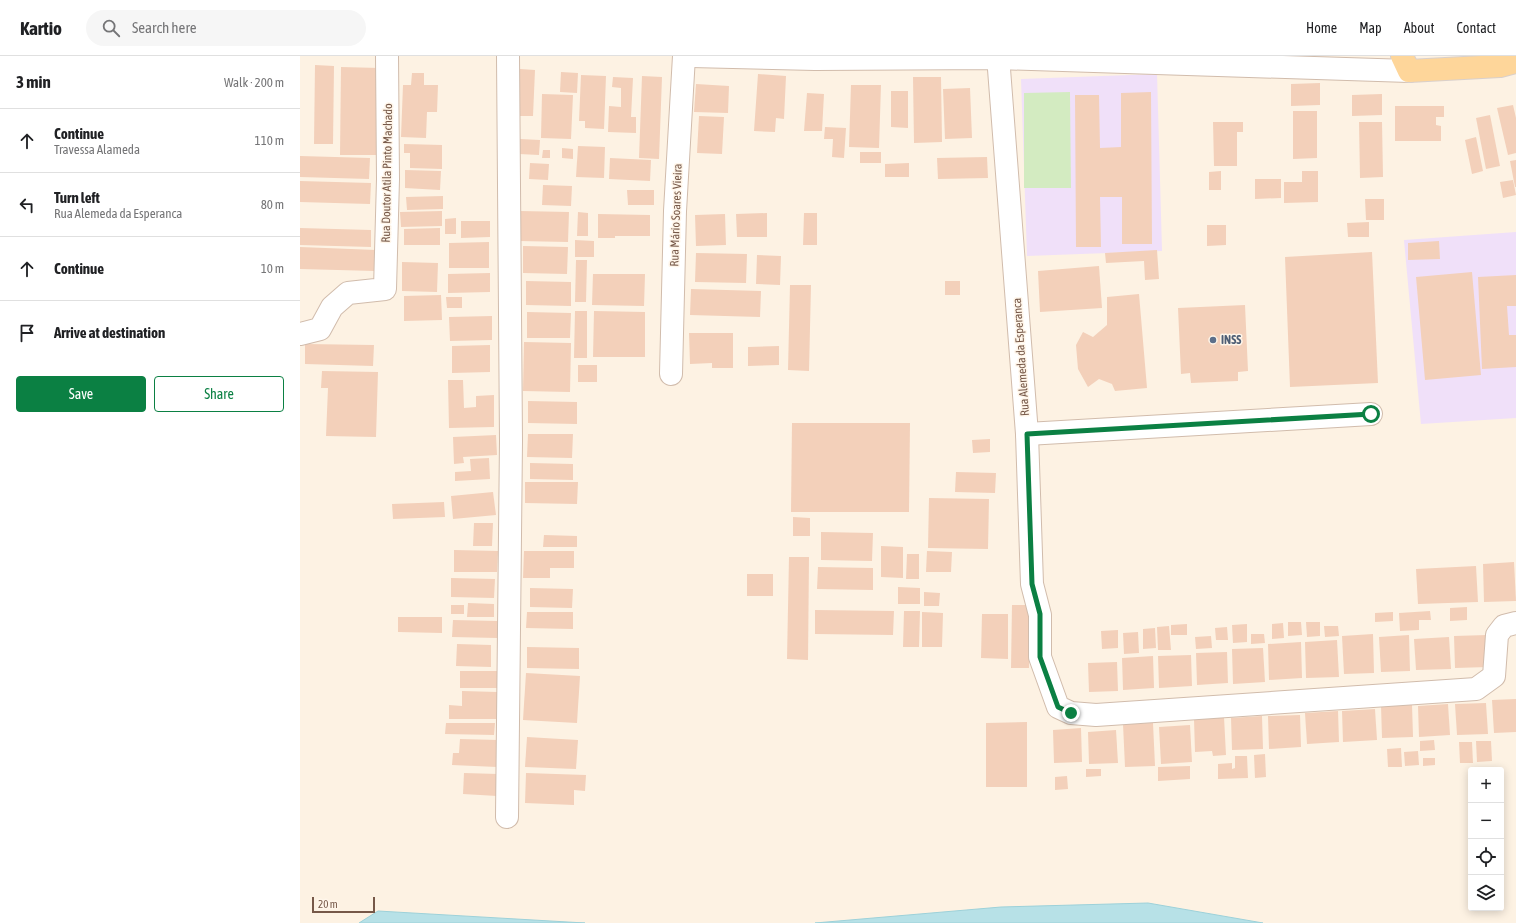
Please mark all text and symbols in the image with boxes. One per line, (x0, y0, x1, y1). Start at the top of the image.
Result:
search box (86, 10, 366, 46)
text: Kartio (20, 17, 62, 39)
icon: search (100, 17, 122, 39)
text: Search here (132, 19, 197, 36)
text: Home (1306, 20, 1337, 36)
text: Map (1359, 20, 1382, 36)
text: About (1404, 20, 1435, 36)
text: Contact (1457, 20, 1496, 36)
text: 3 min (16, 72, 51, 92)
text: Walk · 200 m (224, 75, 284, 90)
street label: Rua Doutor Atila Pinto Machado (379, 103, 395, 243)
text: Continue (54, 125, 104, 142)
icon: ahead (16, 130, 38, 152)
text: 110 m (255, 133, 284, 148)
text: Travessa Alameda (54, 142, 140, 157)
street label: Rua Mário Soares Vieira (667, 163, 685, 267)
text: Turn left (54, 189, 100, 206)
icon: left (16, 194, 38, 216)
text: 80 m (261, 197, 284, 212)
text: Rua Alemeda da Esperanca (54, 206, 182, 221)
icon: ahead (16, 258, 38, 280)
text: Continue (54, 260, 104, 277)
text: 10 m (261, 261, 284, 276)
street label: Rua Alemeda da Esperanca (1010, 297, 1032, 417)
icon: arrive (16, 322, 38, 344)
text: Arrive at destination (54, 324, 165, 341)
place label: INSS (1221, 333, 1241, 347)
marker: INSS (1208, 335, 1218, 345)
button: Save (16, 376, 146, 412)
button: Share (154, 376, 284, 412)
route start (1362, 405, 1380, 423)
route end (1062, 704, 1080, 722)
map controls (1468, 767, 1504, 911)
button: + (1468, 767, 1504, 803)
button: − (1468, 803, 1504, 839)
button: locate (1468, 839, 1504, 875)
button: layers (1468, 875, 1504, 911)
scale bar (312, 895, 375, 914)
text: 20 m (318, 898, 338, 910)

